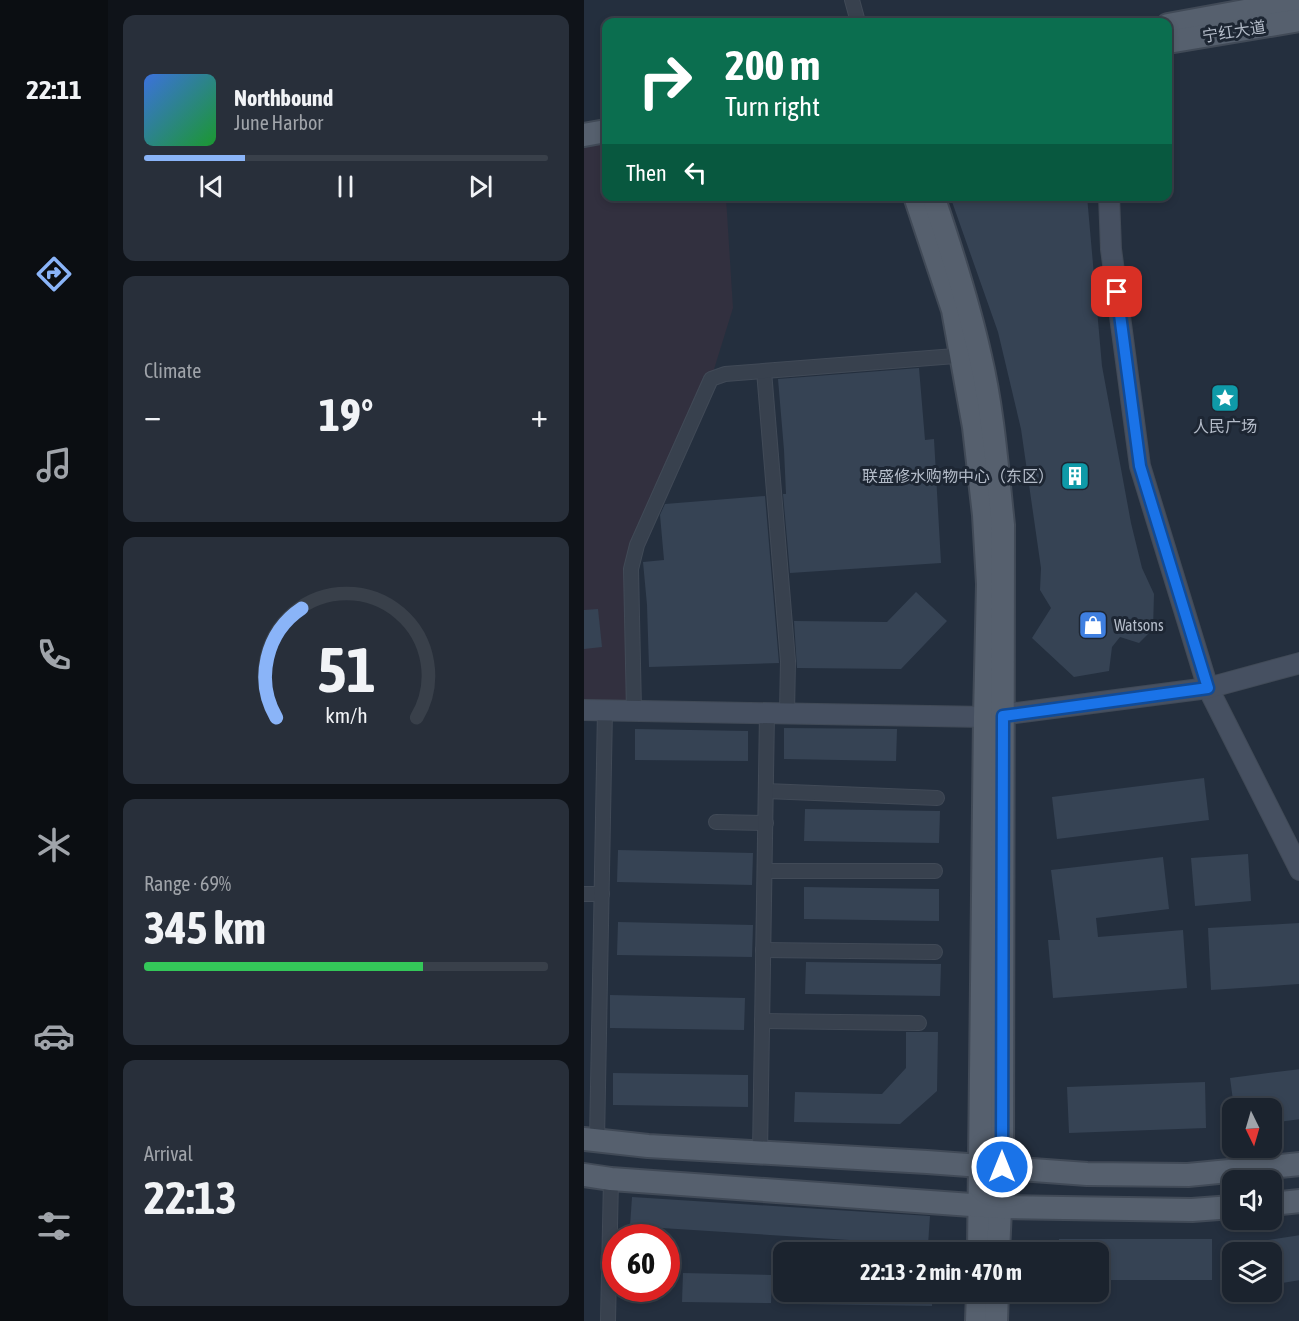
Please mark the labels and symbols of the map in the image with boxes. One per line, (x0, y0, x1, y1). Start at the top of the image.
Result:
street label: 宁红大道 (1201, 17, 1267, 45)
pin (1091, 266, 1142, 317)
place icon: 人民广场 (1209, 382, 1241, 414)
place label: 人民广场 (1193, 417, 1257, 435)
building icon: 联盛修水购物中心（东区） (1059, 460, 1091, 492)
place label: 联盛修水购物中心（东区） (862, 467, 1054, 485)
shop icon: Watsons (1077, 609, 1109, 641)
place label: Watsons (1114, 616, 1164, 634)
north arrow (1222, 1098, 1282, 1158)
position arrow (970, 1135, 1034, 1199)
speed limit sign: 60 (602, 1224, 680, 1302)

